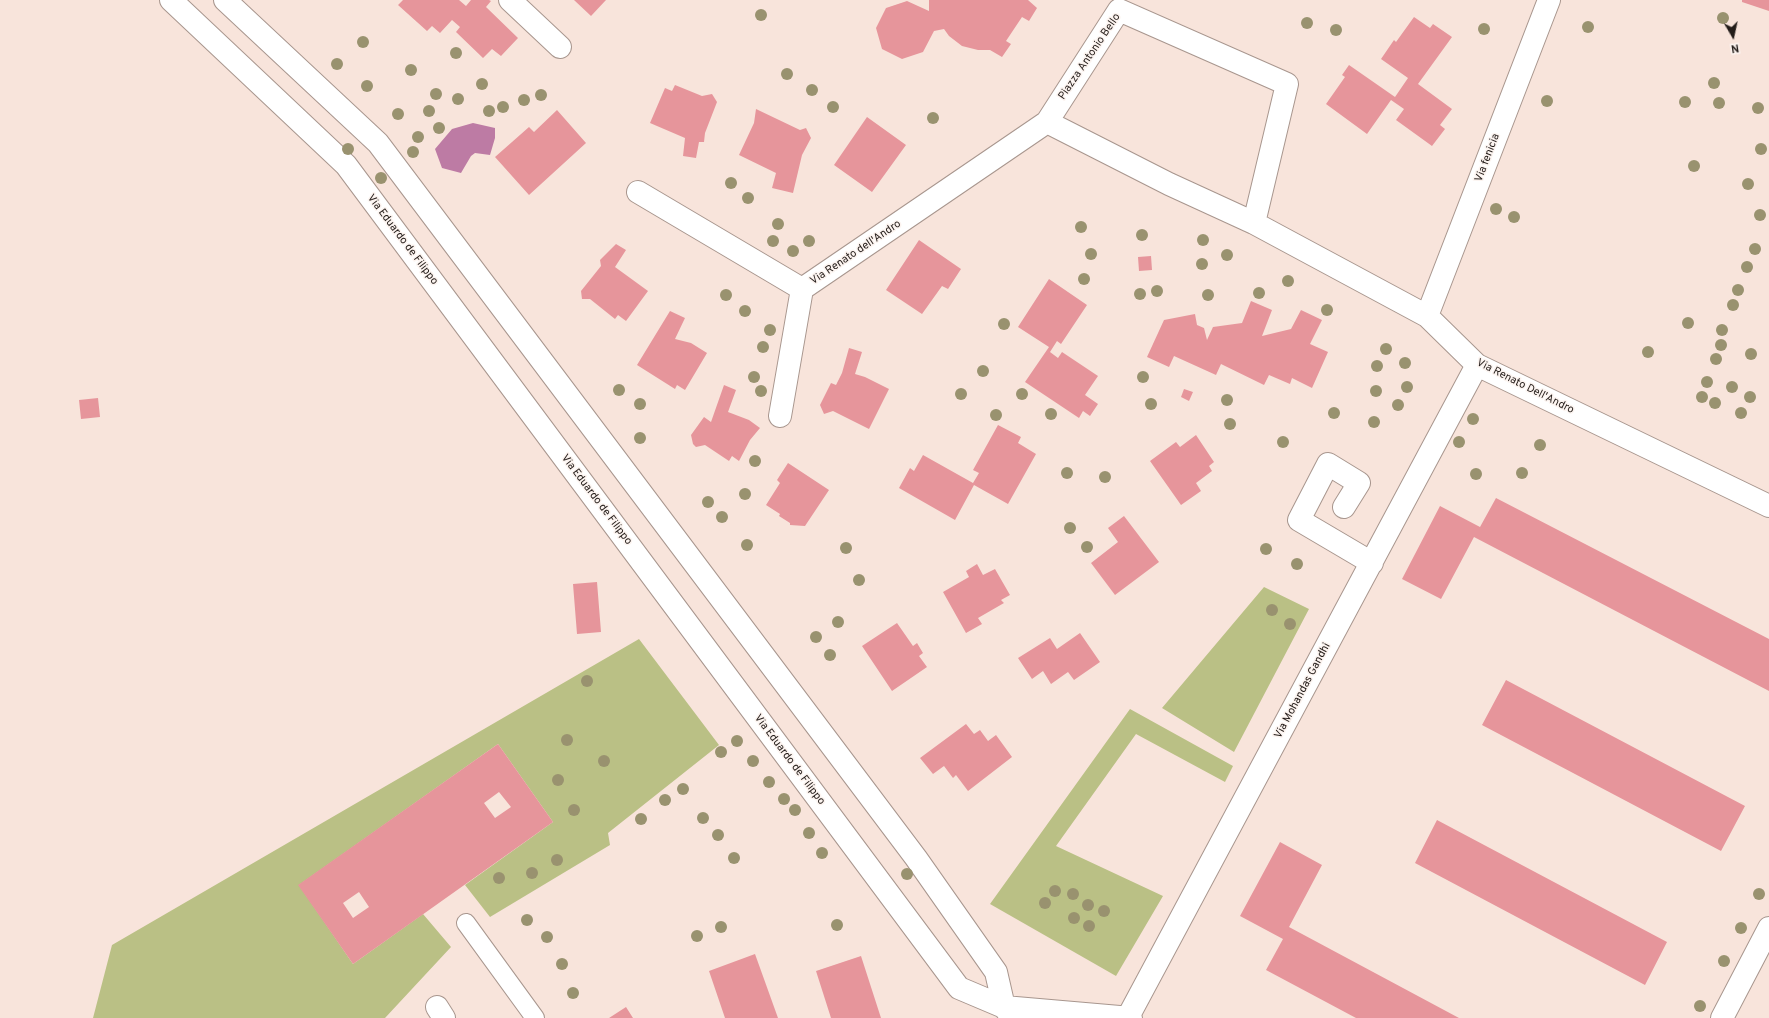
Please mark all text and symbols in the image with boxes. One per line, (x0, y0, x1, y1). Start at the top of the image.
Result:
street label: Piazza Antonio Bello (1056, 11, 1124, 103)
north arrow (1713, 16, 1753, 56)
text: N (1730, 40, 1740, 55)
street label: Via fenicia (1473, 132, 1503, 184)
street label: Via Eduardo de Filippo (364, 192, 440, 288)
street label: Via Renato dell'Andro (808, 218, 904, 288)
street label: Via Renato Dell'Andro (1474, 357, 1576, 417)
street label: Via Eduardo de Filippo (558, 452, 634, 548)
street label: Via Mohandas Gandhi (1272, 641, 1334, 741)
street label: Via Eduardo de Filippo (751, 712, 827, 808)

